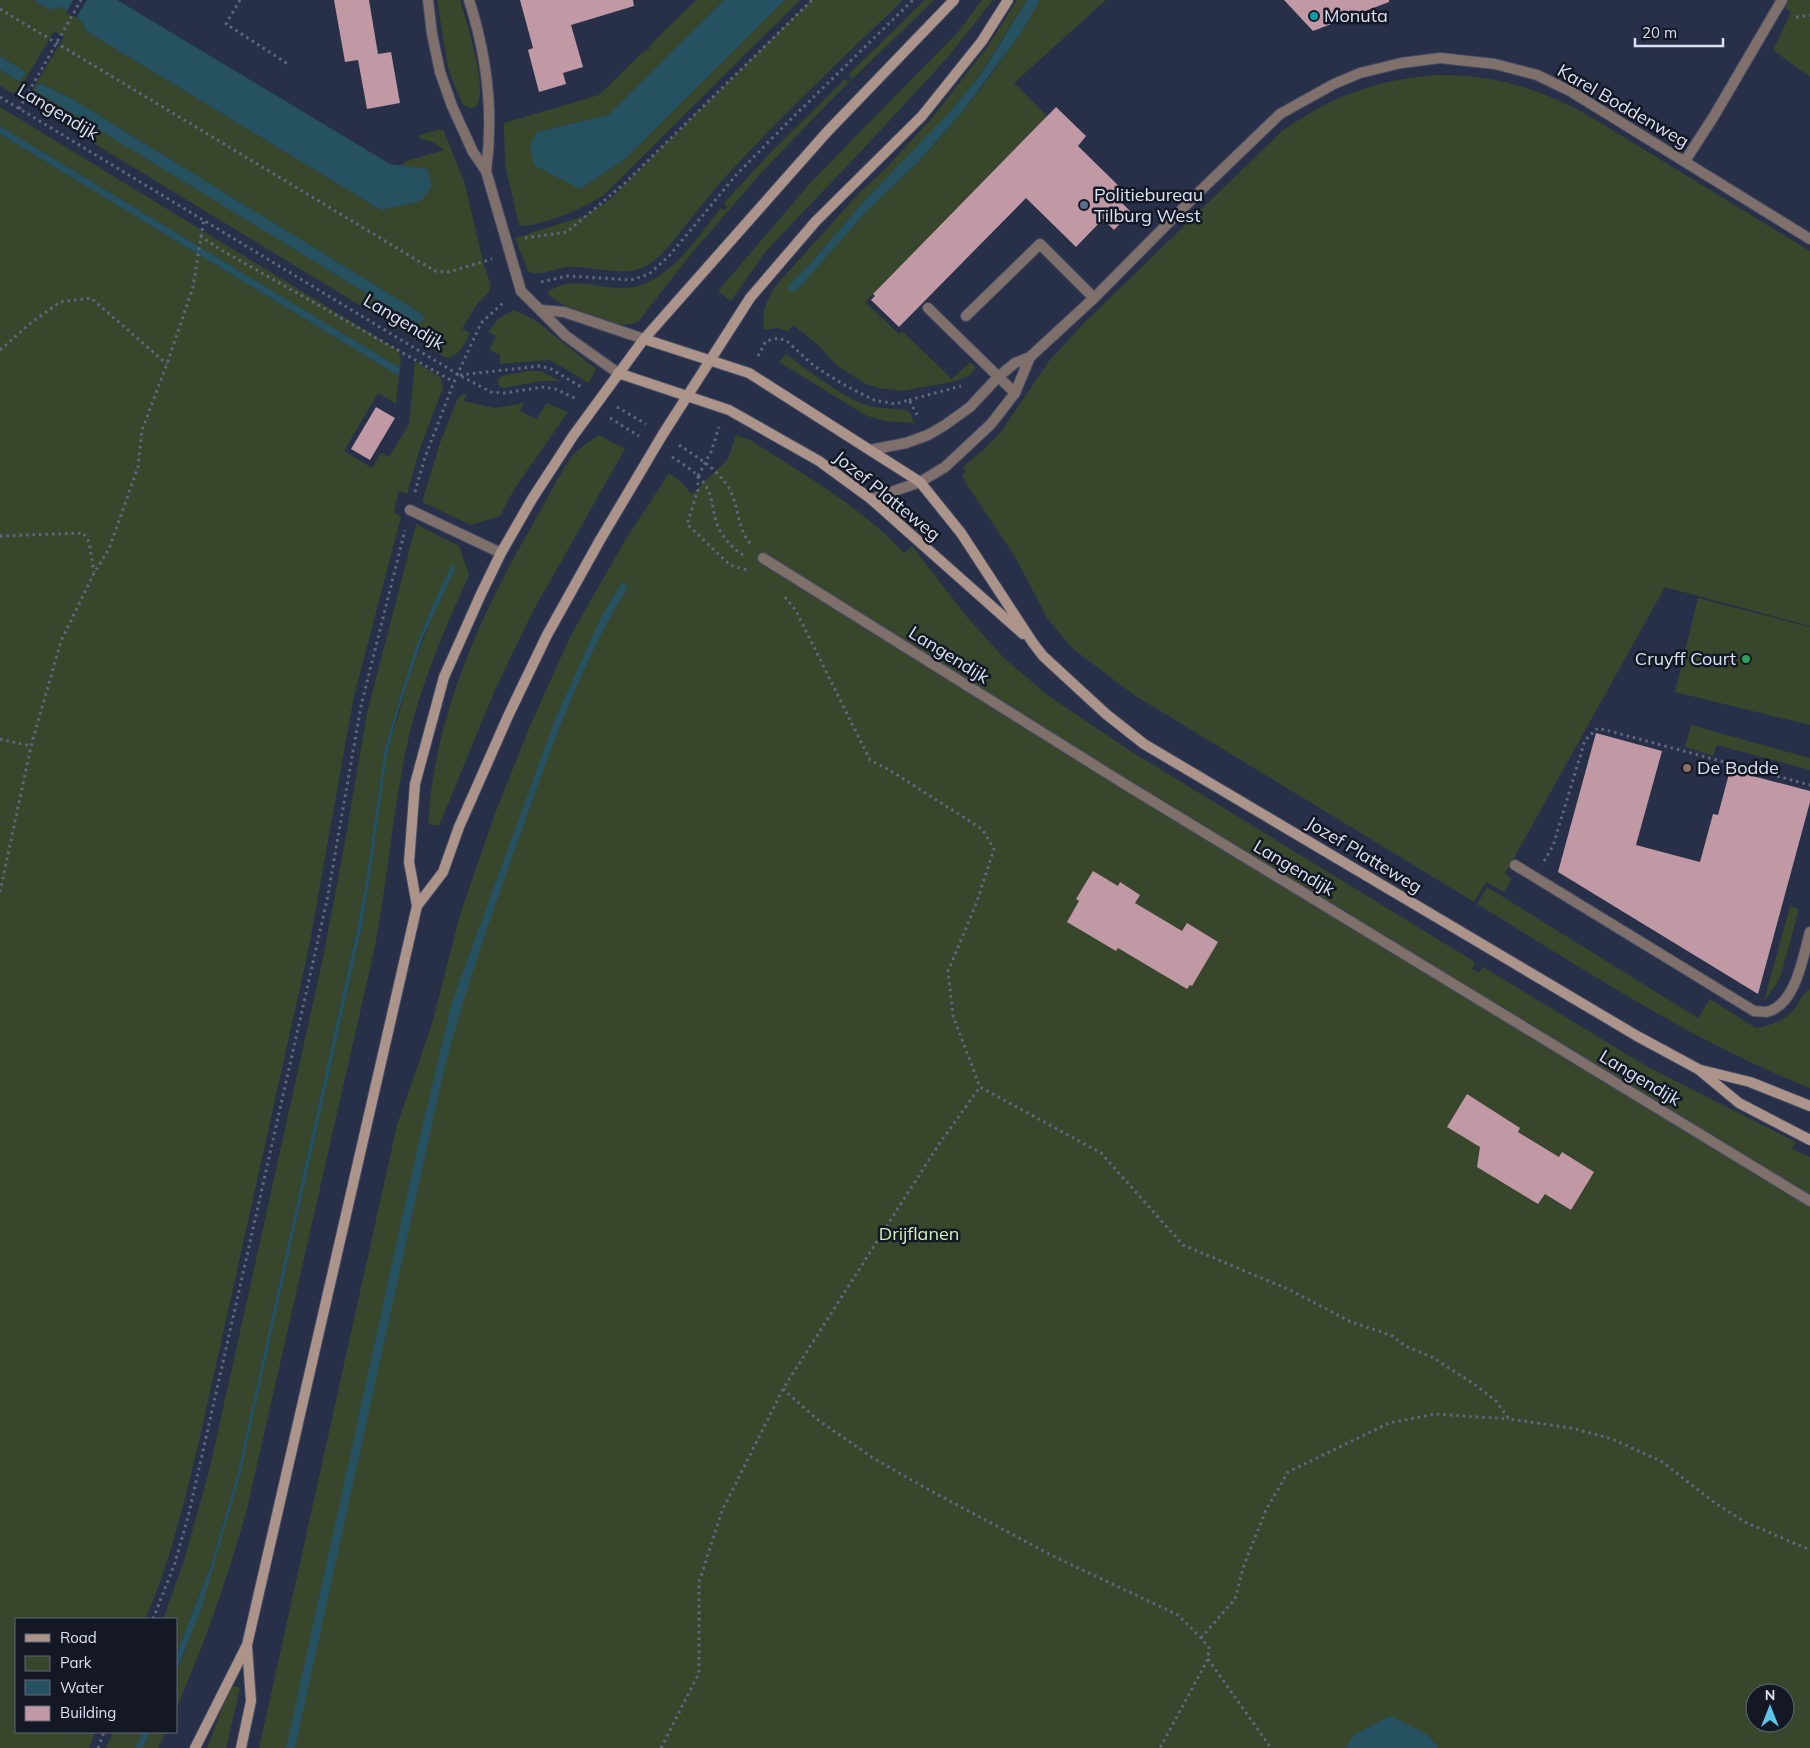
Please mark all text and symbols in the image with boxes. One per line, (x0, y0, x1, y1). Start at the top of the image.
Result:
place label: Monuta (1324, 4, 1388, 27)
marker: Monuta (1308, 10, 1320, 22)
scale bar (1635, 15, 1722, 47)
text: 20 m (1642, 23, 1677, 42)
street label: Karel Boddenweg (1553, 59, 1693, 153)
street label: Langendijk (13, 78, 104, 145)
place label: Politiebureau Tilburg West (1094, 183, 1203, 227)
marker: Politiebureau Tilburg West (1078, 199, 1090, 211)
street label: Langendijk (359, 288, 450, 355)
street label: Jozef Platteweg (829, 446, 945, 546)
street label: Langendijk (905, 621, 995, 689)
place label: Cruyff Court (1635, 647, 1736, 670)
marker: Cruyff Court (1740, 653, 1752, 665)
place label: De Bodde (1697, 756, 1779, 779)
marker: De Bodde (1681, 762, 1693, 774)
street label: Jozef Platteweg (1302, 811, 1426, 898)
street label: Langendijk (1249, 834, 1340, 901)
street label: Langendijk (1595, 1044, 1686, 1111)
park label: Drijflanen (879, 1222, 959, 1245)
legend (15, 1618, 178, 1733)
text: Road (60, 1628, 97, 1647)
text: Park (60, 1653, 92, 1672)
text: Water (60, 1678, 104, 1697)
north arrow (1745, 1683, 1795, 1733)
text: N (1765, 1686, 1775, 1704)
text: Building (60, 1703, 116, 1722)

